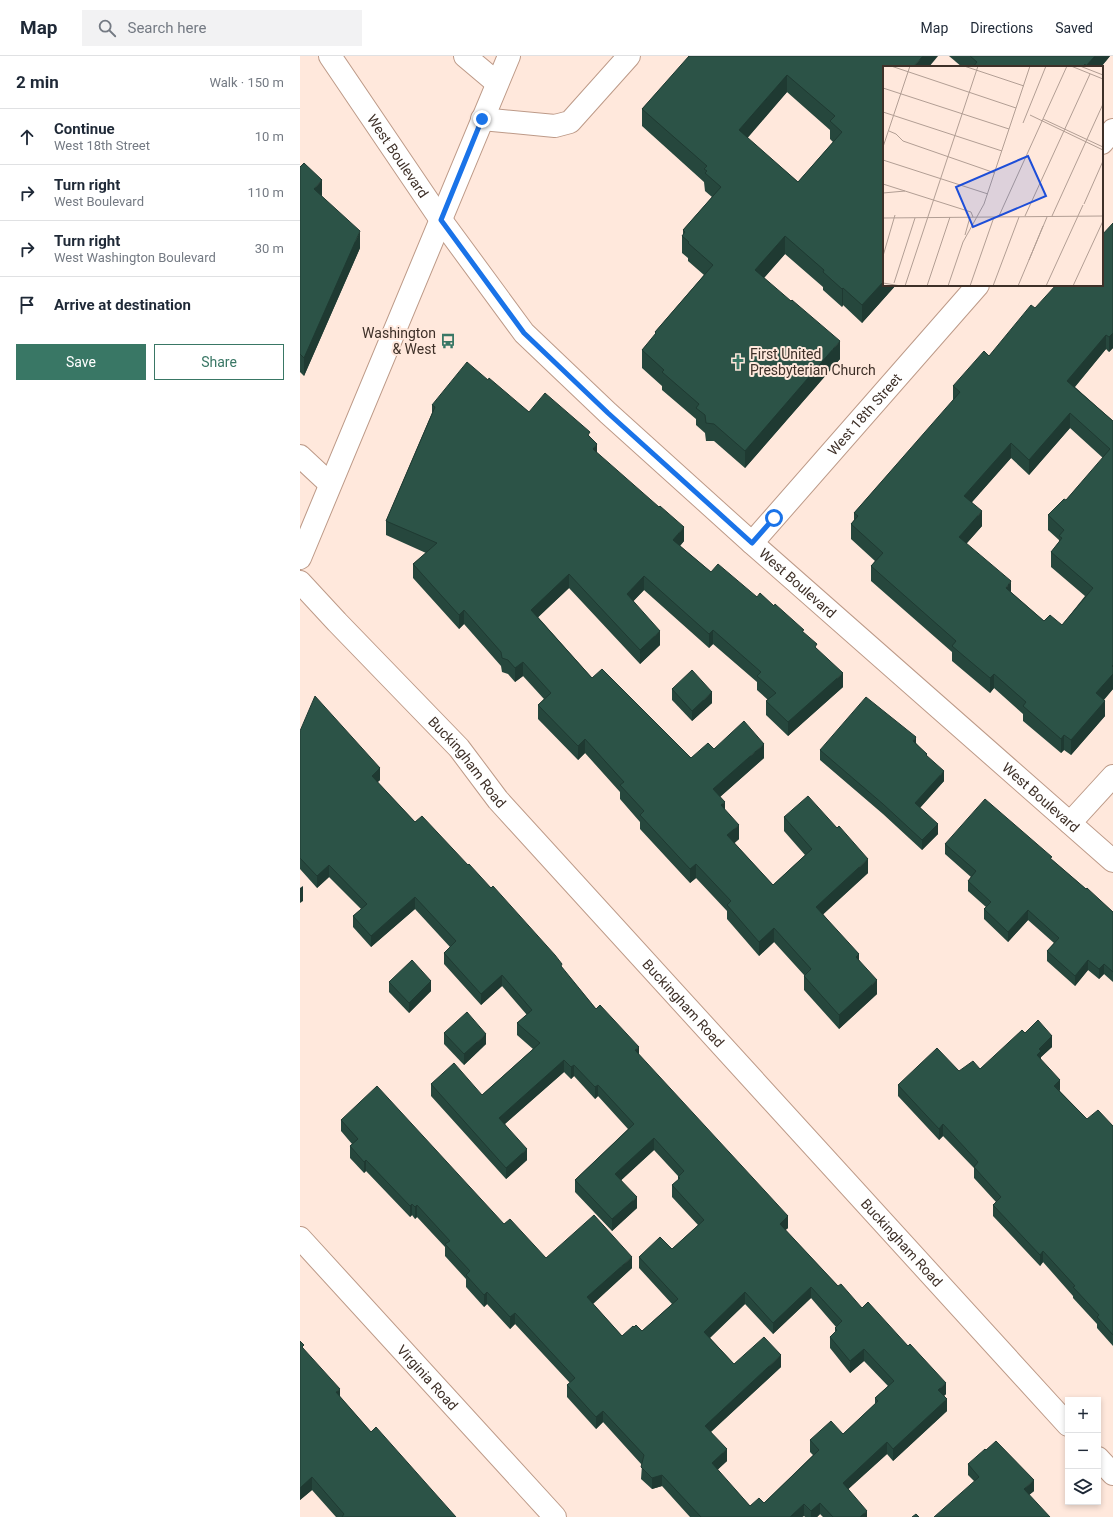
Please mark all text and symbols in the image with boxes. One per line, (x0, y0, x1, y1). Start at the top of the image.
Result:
search box (82, 10, 362, 46)
text: Map (20, 16, 58, 39)
icon: search (96, 17, 118, 39)
text: Search here (128, 19, 206, 37)
text: Map (921, 20, 948, 36)
text: Directions (970, 20, 1033, 36)
text: Saved (1055, 20, 1093, 36)
inset map (883, 66, 1103, 286)
text: 2 min (16, 72, 59, 92)
text: Walk · 150 m (209, 75, 284, 90)
route end (473, 110, 491, 128)
street label: West Boulevard (364, 112, 432, 201)
text: Continue (54, 120, 115, 138)
icon: ahead (16, 126, 38, 148)
text: 10 m (255, 129, 284, 144)
text: West 18th Street (54, 138, 150, 153)
text: Turn right (54, 176, 120, 194)
icon: right (16, 182, 38, 204)
text: 110 m (247, 185, 284, 200)
text: West Boulevard (54, 194, 144, 209)
text: Turn right (54, 232, 120, 250)
icon: right (16, 238, 38, 260)
text: 30 m (255, 241, 284, 256)
text: West Washington Boulevard (54, 250, 216, 265)
icon: arrive (16, 294, 38, 316)
text: Arrive at destination (54, 296, 191, 314)
place label: Washington & West (362, 325, 436, 357)
bus stop icon: Washington & West (439, 332, 457, 350)
button: Save (16, 344, 146, 380)
button: Share (154, 344, 284, 380)
place label: First United Presbyterian Church (750, 346, 876, 378)
church icon: First United Presbyterian Church (729, 353, 747, 371)
street label: West 18th Street (825, 370, 905, 459)
route start (765, 509, 783, 527)
street label: West Boulevard (756, 545, 839, 621)
street label: Buckingham Road (425, 713, 509, 811)
street label: West Boulevard (999, 759, 1082, 835)
street label: Buckingham Road (639, 956, 727, 1050)
street label: Buckingham Road (858, 1195, 946, 1290)
street label: Virginia Road (394, 1342, 461, 1413)
map controls (1065, 1397, 1101, 1505)
button: + (1065, 1397, 1101, 1433)
button: − (1065, 1433, 1101, 1469)
button: layers (1065, 1469, 1101, 1505)

